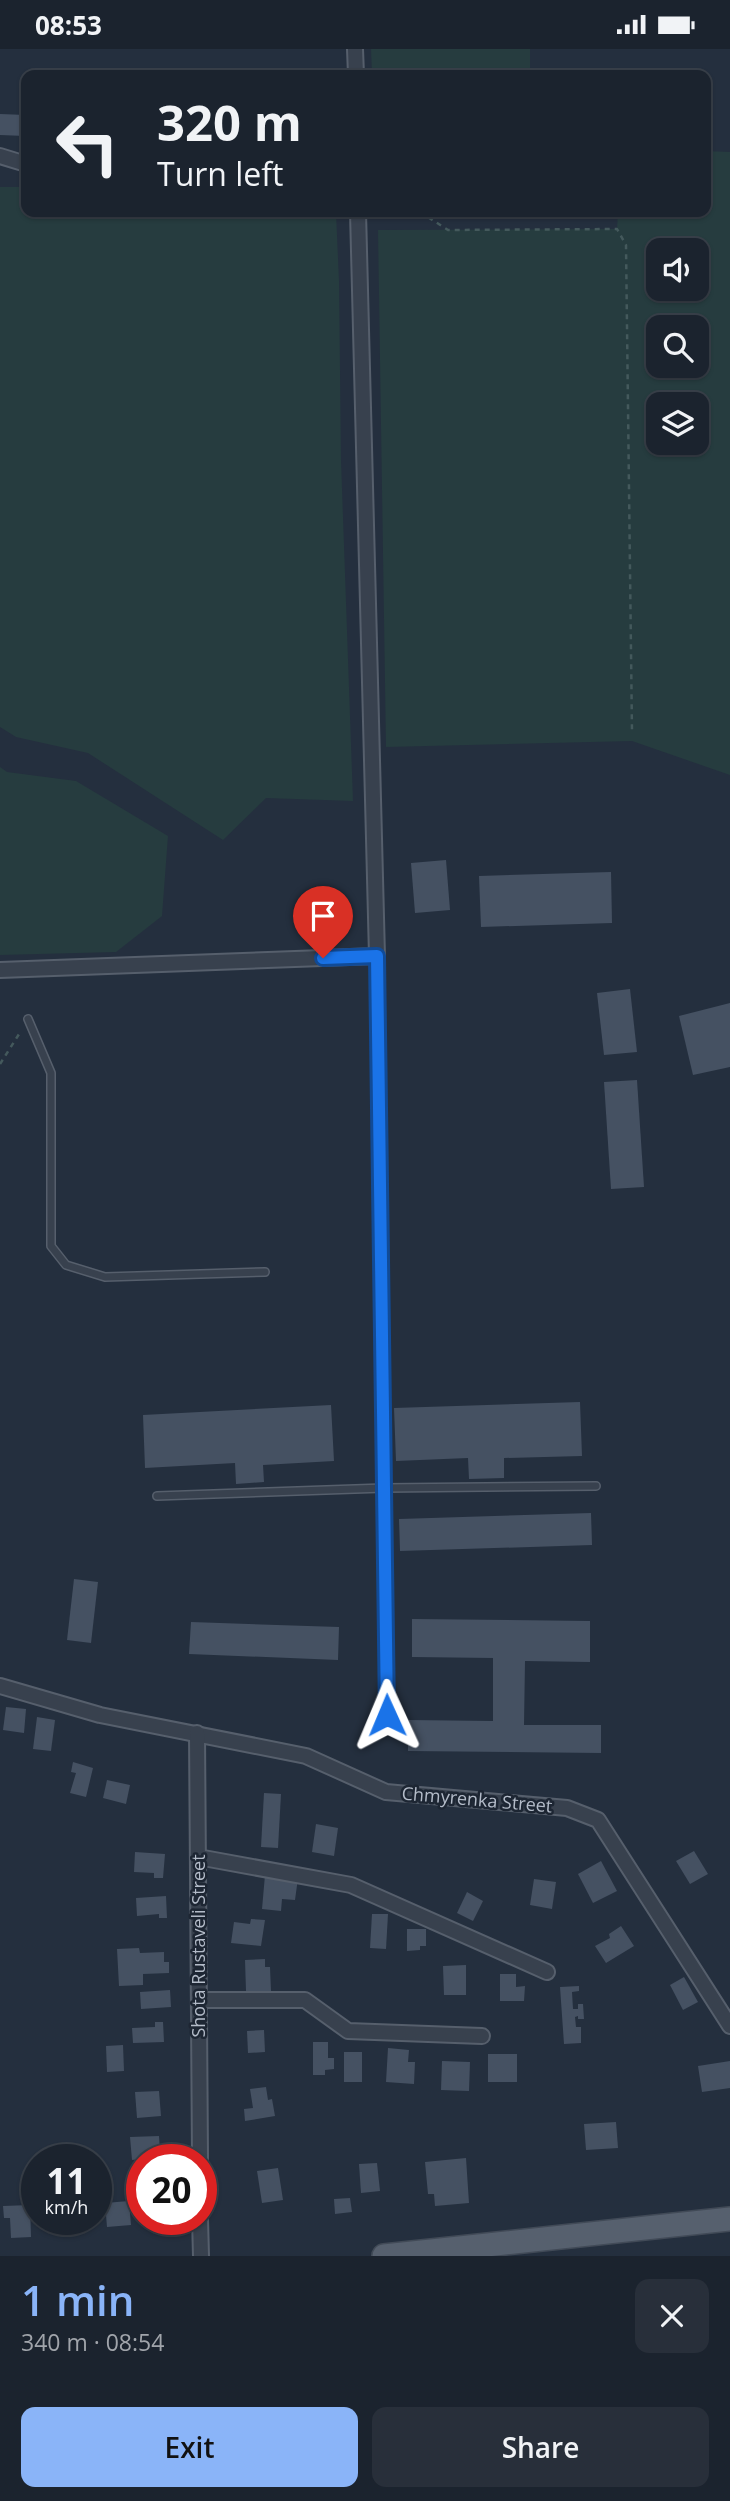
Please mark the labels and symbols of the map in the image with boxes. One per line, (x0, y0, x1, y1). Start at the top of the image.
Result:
pin (293, 886, 353, 958)
position arrow (350, 1678, 424, 1752)
street label: Chmyrenka Street (401, 1780, 553, 1818)
street label: Shota Rustaveli Street (186, 1854, 210, 2038)
speed limit sign: 20 (126, 2144, 217, 2235)

